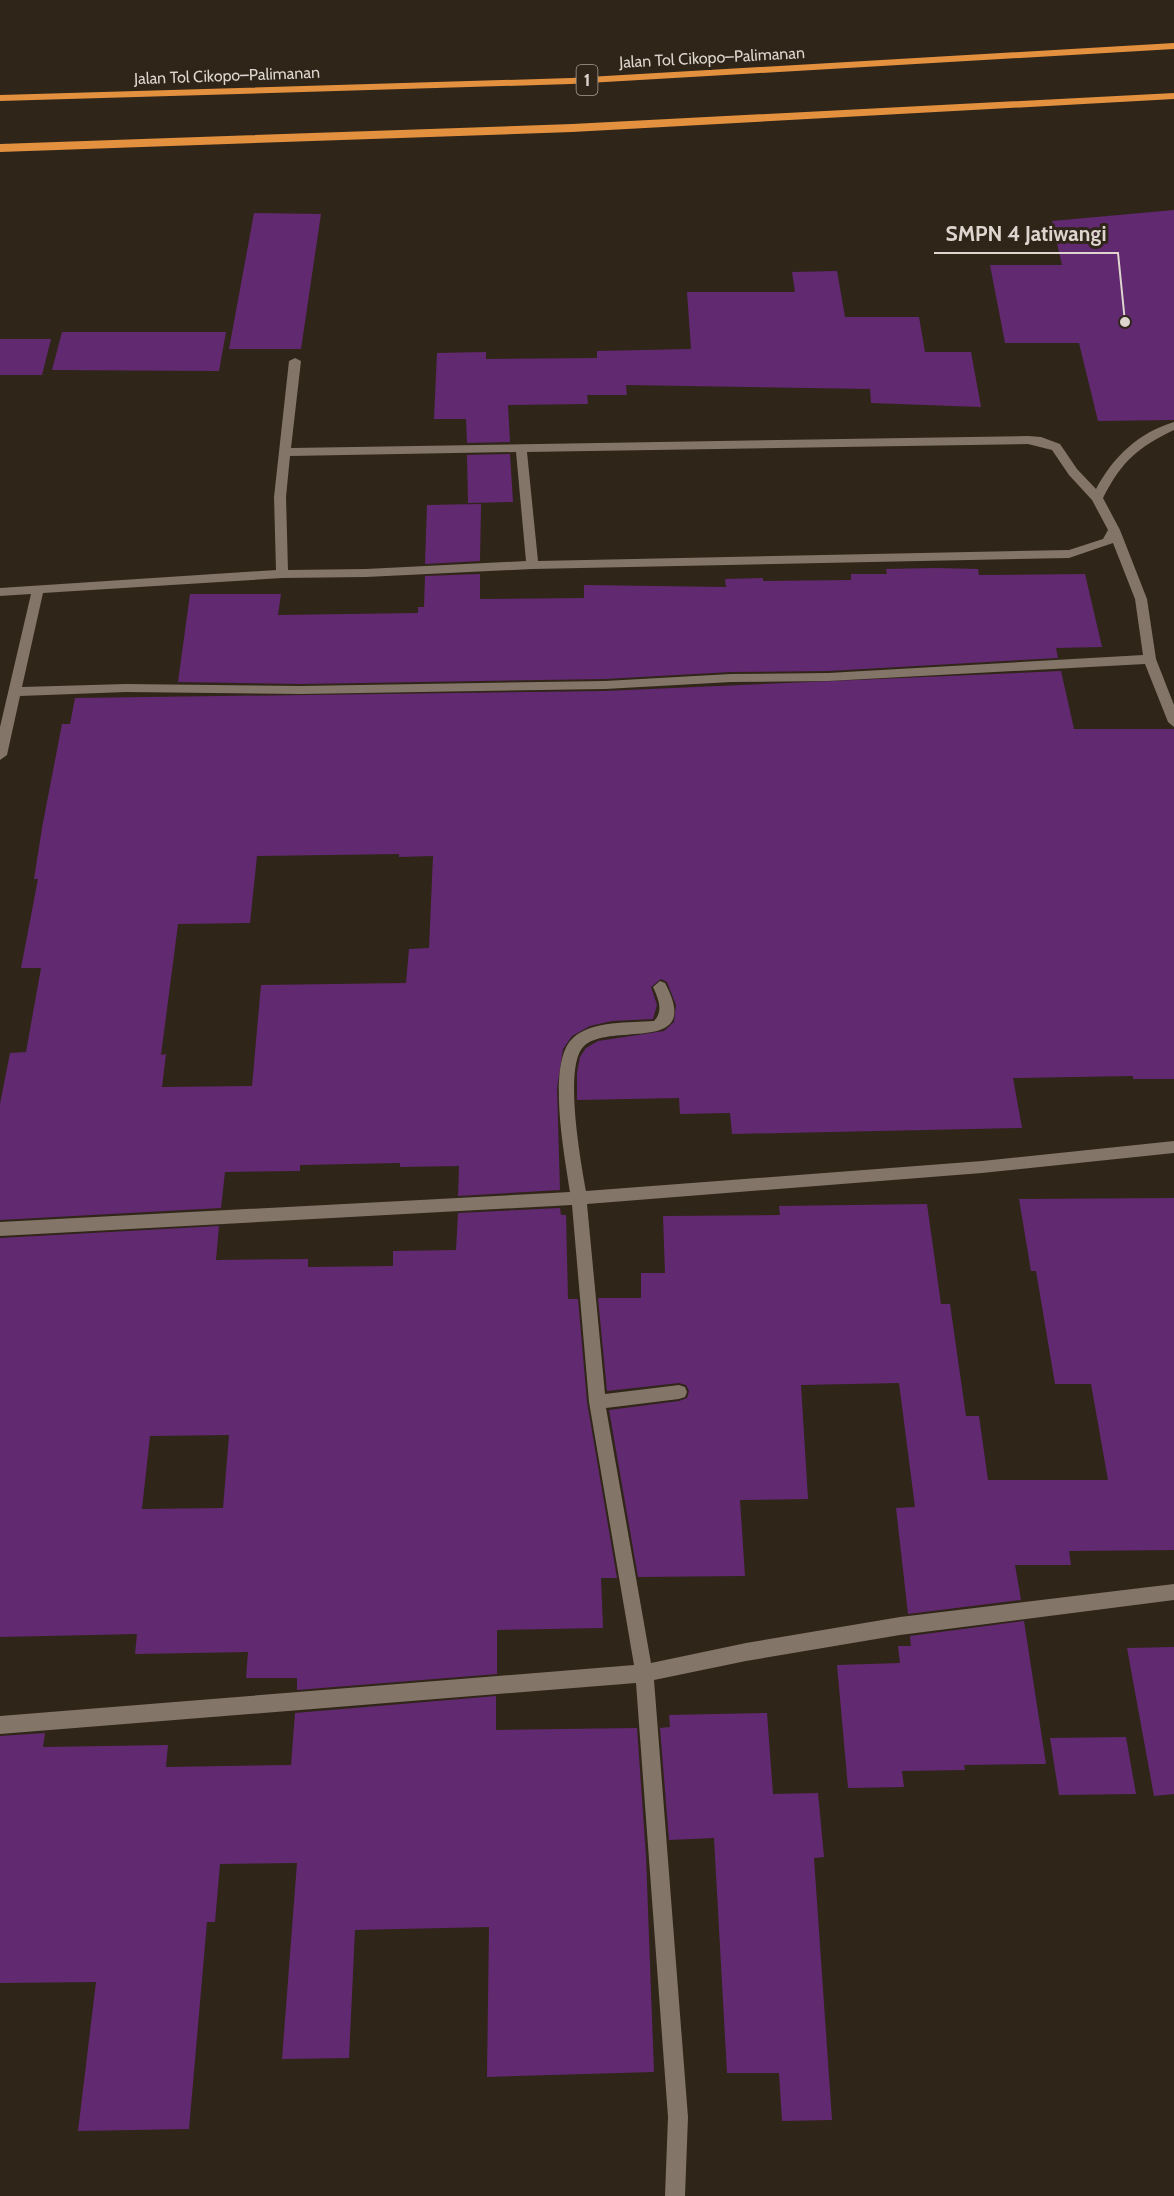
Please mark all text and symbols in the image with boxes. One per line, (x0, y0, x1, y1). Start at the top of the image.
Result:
street label: Jalan Tol Cikopo–Palimanan (618, 43, 805, 72)
street label: Jalan Tol Cikopo–Palimanan (133, 63, 320, 88)
road number: 1 (576, 65, 598, 95)
callout: SMPN 4 Jatiwangi (934, 214, 1118, 253)
text: SMPN 4 Jatiwangi (946, 221, 1106, 246)

